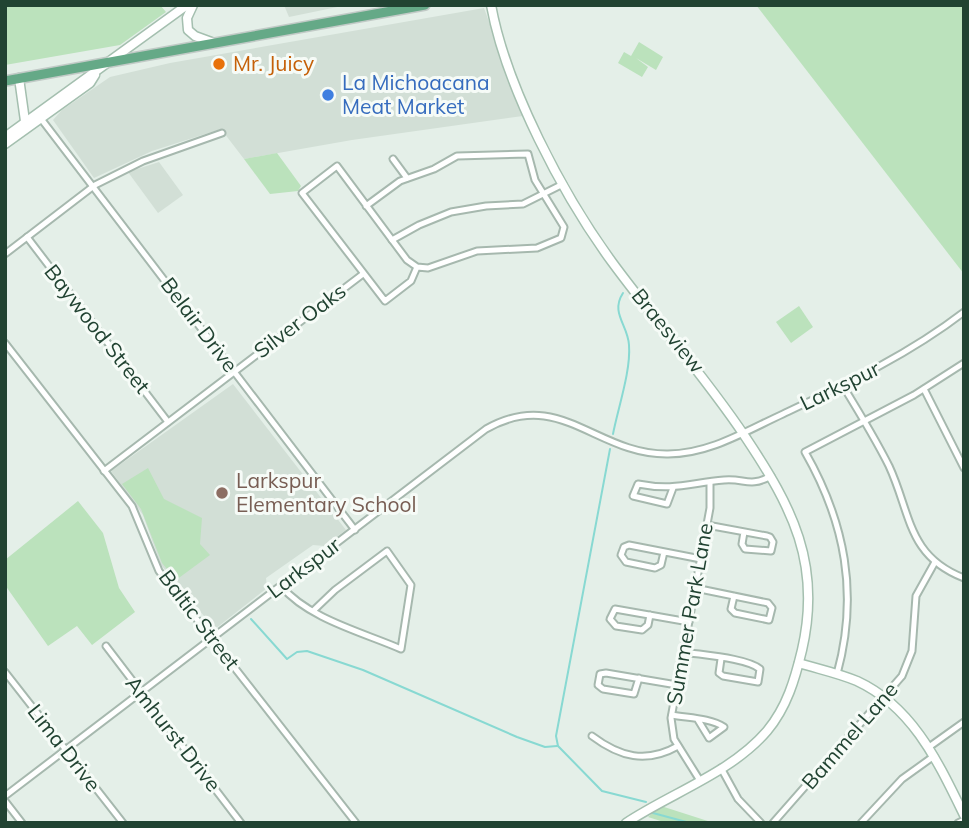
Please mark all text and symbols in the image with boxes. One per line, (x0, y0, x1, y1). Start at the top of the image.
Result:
place label: Mr. Juicy (233, 50, 314, 76)
marker: Mr. Juicy (211, 56, 227, 72)
place label: La Michoacana Meat Market (342, 69, 490, 119)
marker: La Michoacana Meat Market (320, 87, 336, 103)
street label: Baywood Street (39, 259, 156, 398)
street label: Belair Drive (156, 272, 244, 377)
street label: Silver Oaks (248, 277, 351, 363)
street label: Braesview (627, 283, 711, 378)
street label: Larkspur (796, 355, 884, 415)
place label: Larkspur Elementary School (236, 467, 417, 517)
marker: Larkspur Elementary School (214, 485, 230, 501)
street label: Summer Park Lane (660, 521, 718, 707)
street label: Larkspur (262, 531, 345, 603)
street label: Baltic Street (154, 564, 246, 674)
street label: Amhurst Drive (121, 670, 227, 796)
street label: Bammel Lane (796, 676, 903, 794)
street label: Lima Drive (23, 699, 107, 796)

